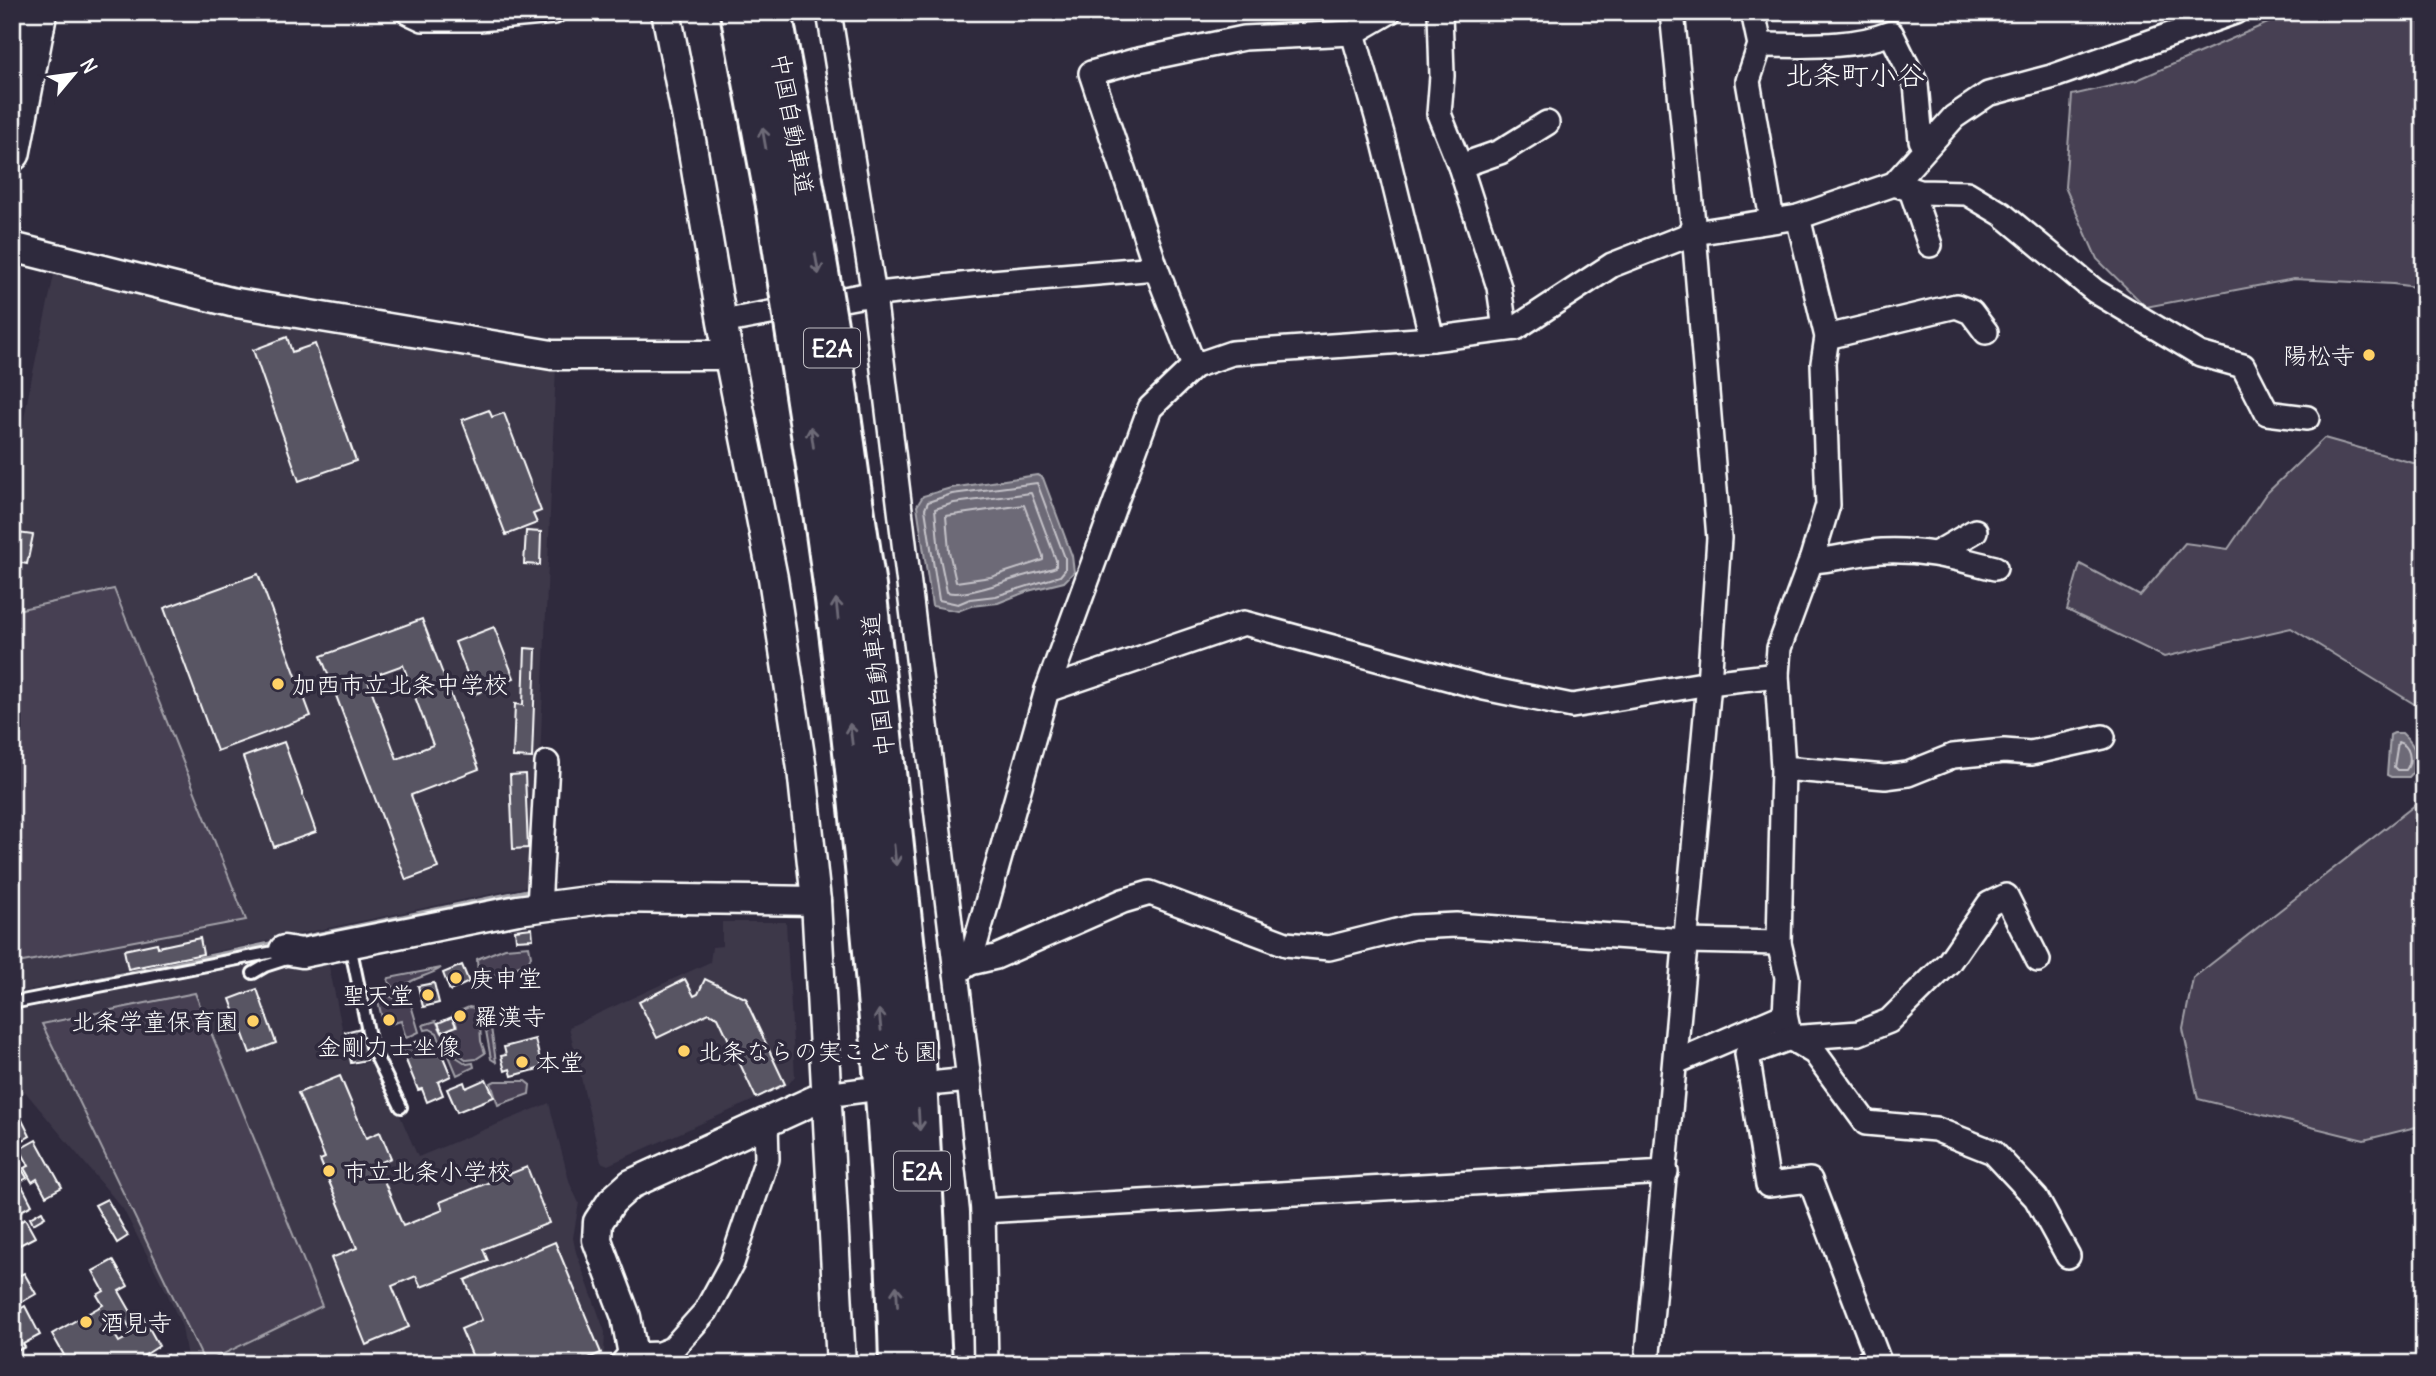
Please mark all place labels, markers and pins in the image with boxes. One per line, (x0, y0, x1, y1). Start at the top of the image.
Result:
place label: 陽松寺 (2283, 340, 2355, 370)
marker: 陽松寺 (2361, 347, 2377, 363)
place label: 加西市立北条中学校 (292, 669, 508, 699)
marker: 加西市立北条中学校 (270, 676, 286, 692)
place label: 庚申堂 (470, 963, 542, 993)
marker: 庚申堂 (448, 970, 464, 986)
place label: 聖天堂 (342, 980, 414, 1010)
marker: 聖天堂 (420, 987, 436, 1003)
place label: 羅漢寺 (474, 1001, 546, 1031)
place label: 北条学童保育園 (71, 1006, 239, 1036)
marker: 羅漢寺 (452, 1008, 468, 1024)
marker: 金剛力士坐像 (381, 1012, 397, 1028)
marker: 北条学童保育園 (245, 1013, 261, 1029)
place label: 金剛力士坐像 (317, 1031, 461, 1061)
place label: 北条ならの実こども園 (698, 1036, 938, 1066)
marker: 北条ならの実こども園 (676, 1043, 692, 1059)
place label: 本堂 (536, 1047, 584, 1077)
marker: 本堂 (514, 1054, 530, 1070)
place label: 市立北条小学校 (343, 1156, 511, 1186)
marker: 市立北条小学校 (321, 1163, 337, 1179)
place label: 酒見寺 (100, 1307, 172, 1337)
marker: 酒見寺 (78, 1314, 94, 1330)

